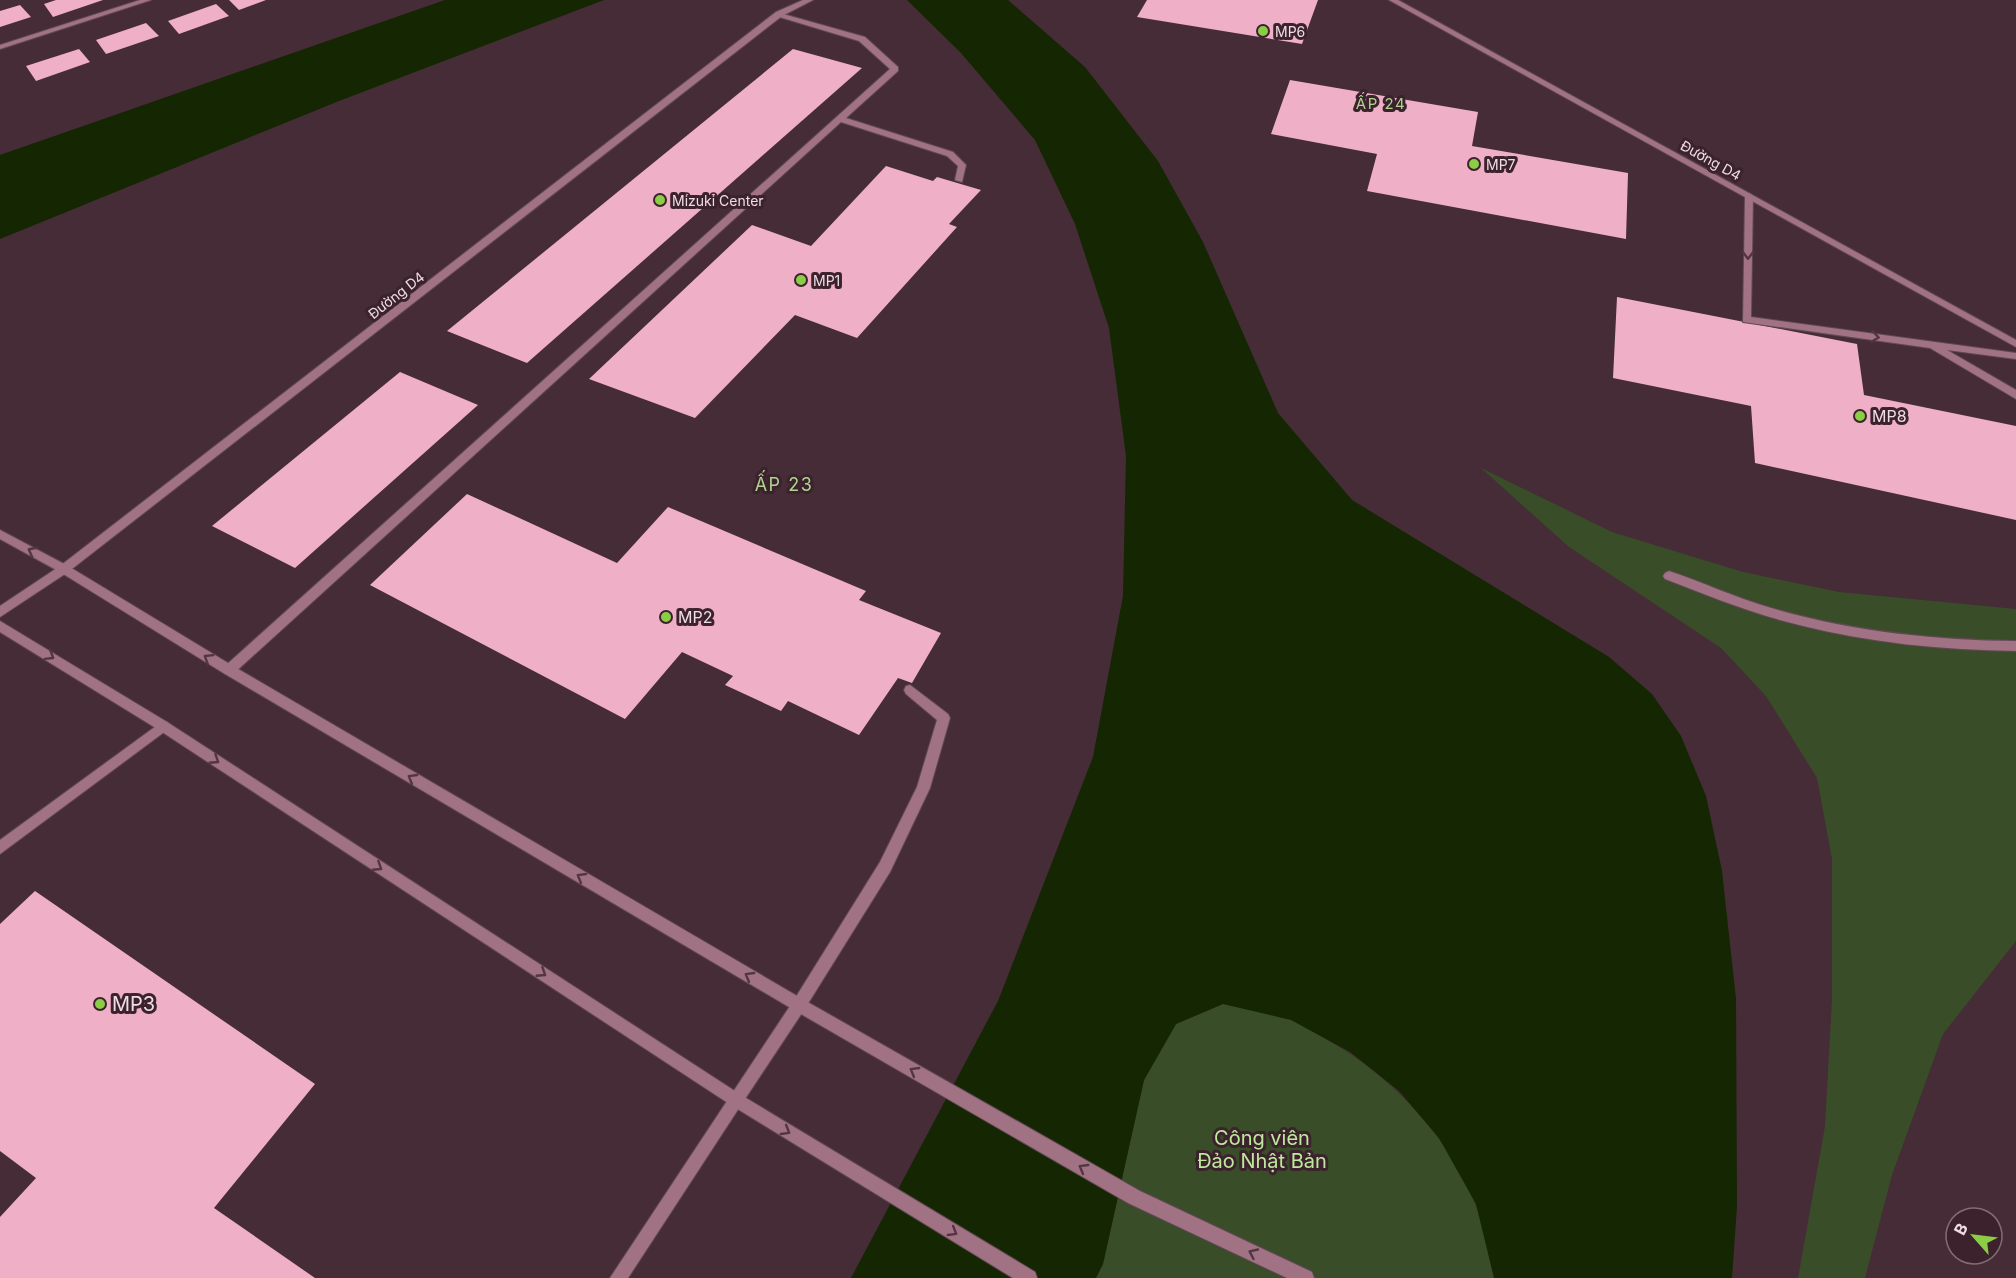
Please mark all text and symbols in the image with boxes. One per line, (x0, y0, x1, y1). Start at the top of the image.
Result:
place label: MP6 (1275, 23, 1305, 40)
marker: MP6 (1256, 24, 1270, 38)
district label: ẤP 24 (1356, 92, 1406, 113)
street label: Đường D4 (1678, 136, 1744, 184)
place label: MP7 (1486, 156, 1516, 173)
marker: MP7 (1467, 157, 1481, 171)
place label: Mizuki Center (672, 192, 764, 209)
marker: Mizuki Center (653, 193, 667, 207)
one-way arrow (1741, 250, 1754, 259)
street label: Đường D4 (365, 268, 427, 322)
place label: MP1 (813, 272, 840, 289)
marker: MP1 (794, 273, 808, 287)
one-way arrow (1870, 331, 1879, 343)
place label: MP8 (1872, 406, 1907, 426)
marker: MP8 (1853, 409, 1867, 423)
district label: ẤP 23 (755, 470, 813, 495)
one-way arrow (28, 547, 38, 558)
place label: MP2 (678, 607, 712, 627)
marker: MP2 (659, 610, 673, 624)
one-way arrow (44, 649, 54, 661)
one-way arrow (204, 653, 214, 665)
one-way arrow (208, 753, 219, 764)
one-way arrow (408, 774, 418, 785)
one-way arrow (372, 859, 382, 871)
one-way arrow (576, 873, 587, 884)
one-way arrow (535, 966, 546, 977)
one-way arrow (745, 971, 755, 983)
place label: MP3 (112, 992, 155, 1016)
marker: MP3 (93, 997, 107, 1011)
one-way arrow (910, 1066, 920, 1078)
one-way arrow (780, 1123, 790, 1135)
park label: Công viên Đảo Nhật Bản (1197, 1126, 1327, 1173)
one-way arrow (1079, 1163, 1089, 1175)
north arrow (1944, 1206, 2004, 1266)
text: B (1949, 1220, 1972, 1238)
one-way arrow (947, 1224, 957, 1236)
one-way arrow (1248, 1248, 1259, 1260)

